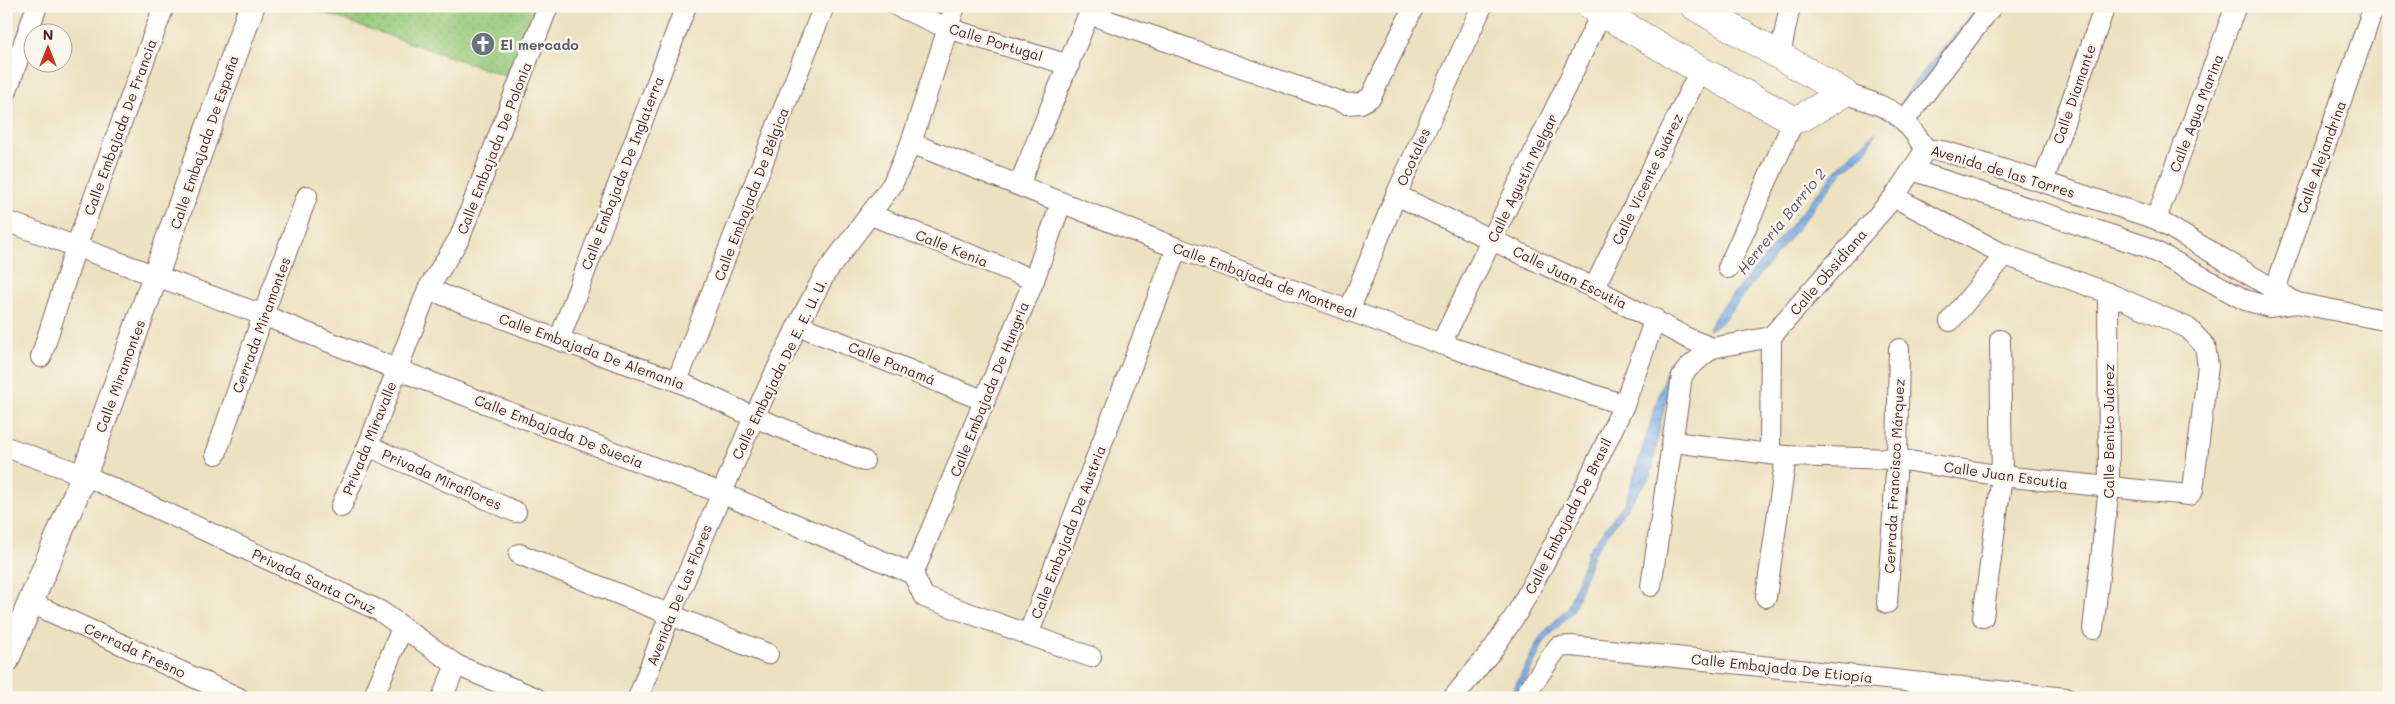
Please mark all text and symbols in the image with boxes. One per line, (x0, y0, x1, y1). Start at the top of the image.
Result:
street label: Calle Portugal (947, 19, 1045, 65)
north arrow (22, 22, 72, 72)
text: N (43, 25, 53, 44)
church icon: El mercado (470, 31, 496, 57)
place label: El mercado (500, 35, 579, 54)
street label: Calle Embajada De Francia (79, 36, 161, 218)
street label: Calle Diamante (2048, 42, 2100, 146)
street label: Calle Agua Marina (2165, 51, 2227, 175)
street label: Calle Embajada De España (165, 53, 243, 231)
street label: Calle Embajada De Polonia (452, 59, 536, 237)
street label: Calle Embajada De Inglaterra (576, 74, 668, 272)
street label: Calle Alejandrina (2292, 98, 2350, 216)
street label: Calle Embajada De Bélgica (709, 105, 793, 283)
street label: Calle Agustín Melgar (1483, 110, 1561, 246)
street label: Calle Vicente Suárez (1607, 110, 1687, 248)
street label: Ocotales (1392, 125, 1434, 189)
street label: Avenida de las Torres (1929, 140, 2077, 202)
water label: Herreria Barrio 2 (1732, 163, 1830, 278)
street label: Calle Kenia (913, 225, 991, 271)
street label: Calle Obsidiana (1785, 225, 1871, 319)
street label: Calle Embajada de Montreal (1170, 238, 1360, 322)
street label: Calle Juan Escutia (1510, 241, 1630, 313)
street label: Cerrada Miramontes (228, 254, 294, 396)
street label: Calle Embajada De E. E. U. U. (727, 276, 831, 462)
street label: Calle Embajada De Hungria (945, 299, 1033, 479)
street label: Calle Embajada De Alemania (496, 308, 688, 394)
street label: Calle Miramontes (91, 317, 149, 435)
street label: Calle Panamá (846, 337, 938, 389)
street label: Calle Benito Juárez (2099, 363, 2118, 498)
street label: Privada Miravalle (338, 378, 400, 498)
street label: Cerrada Francisco Márquez (1879, 378, 1909, 574)
street label: Calle Embajada De Suecia (472, 390, 646, 472)
street label: Calle Embajada De Brasil (1520, 435, 1616, 597)
street label: Calle Embajada De Austria (1026, 443, 1110, 621)
street label: Privada Miraflores (379, 444, 505, 514)
street label: Calle Juan Escutia (1943, 457, 2069, 493)
street label: Avenida De Las Flores (642, 522, 716, 668)
street label: Privada Santa Cruz (249, 544, 379, 618)
street label: Cerrada Fresno (81, 618, 189, 682)
street label: Calle Embajada De Etiopía (1690, 649, 1874, 687)

